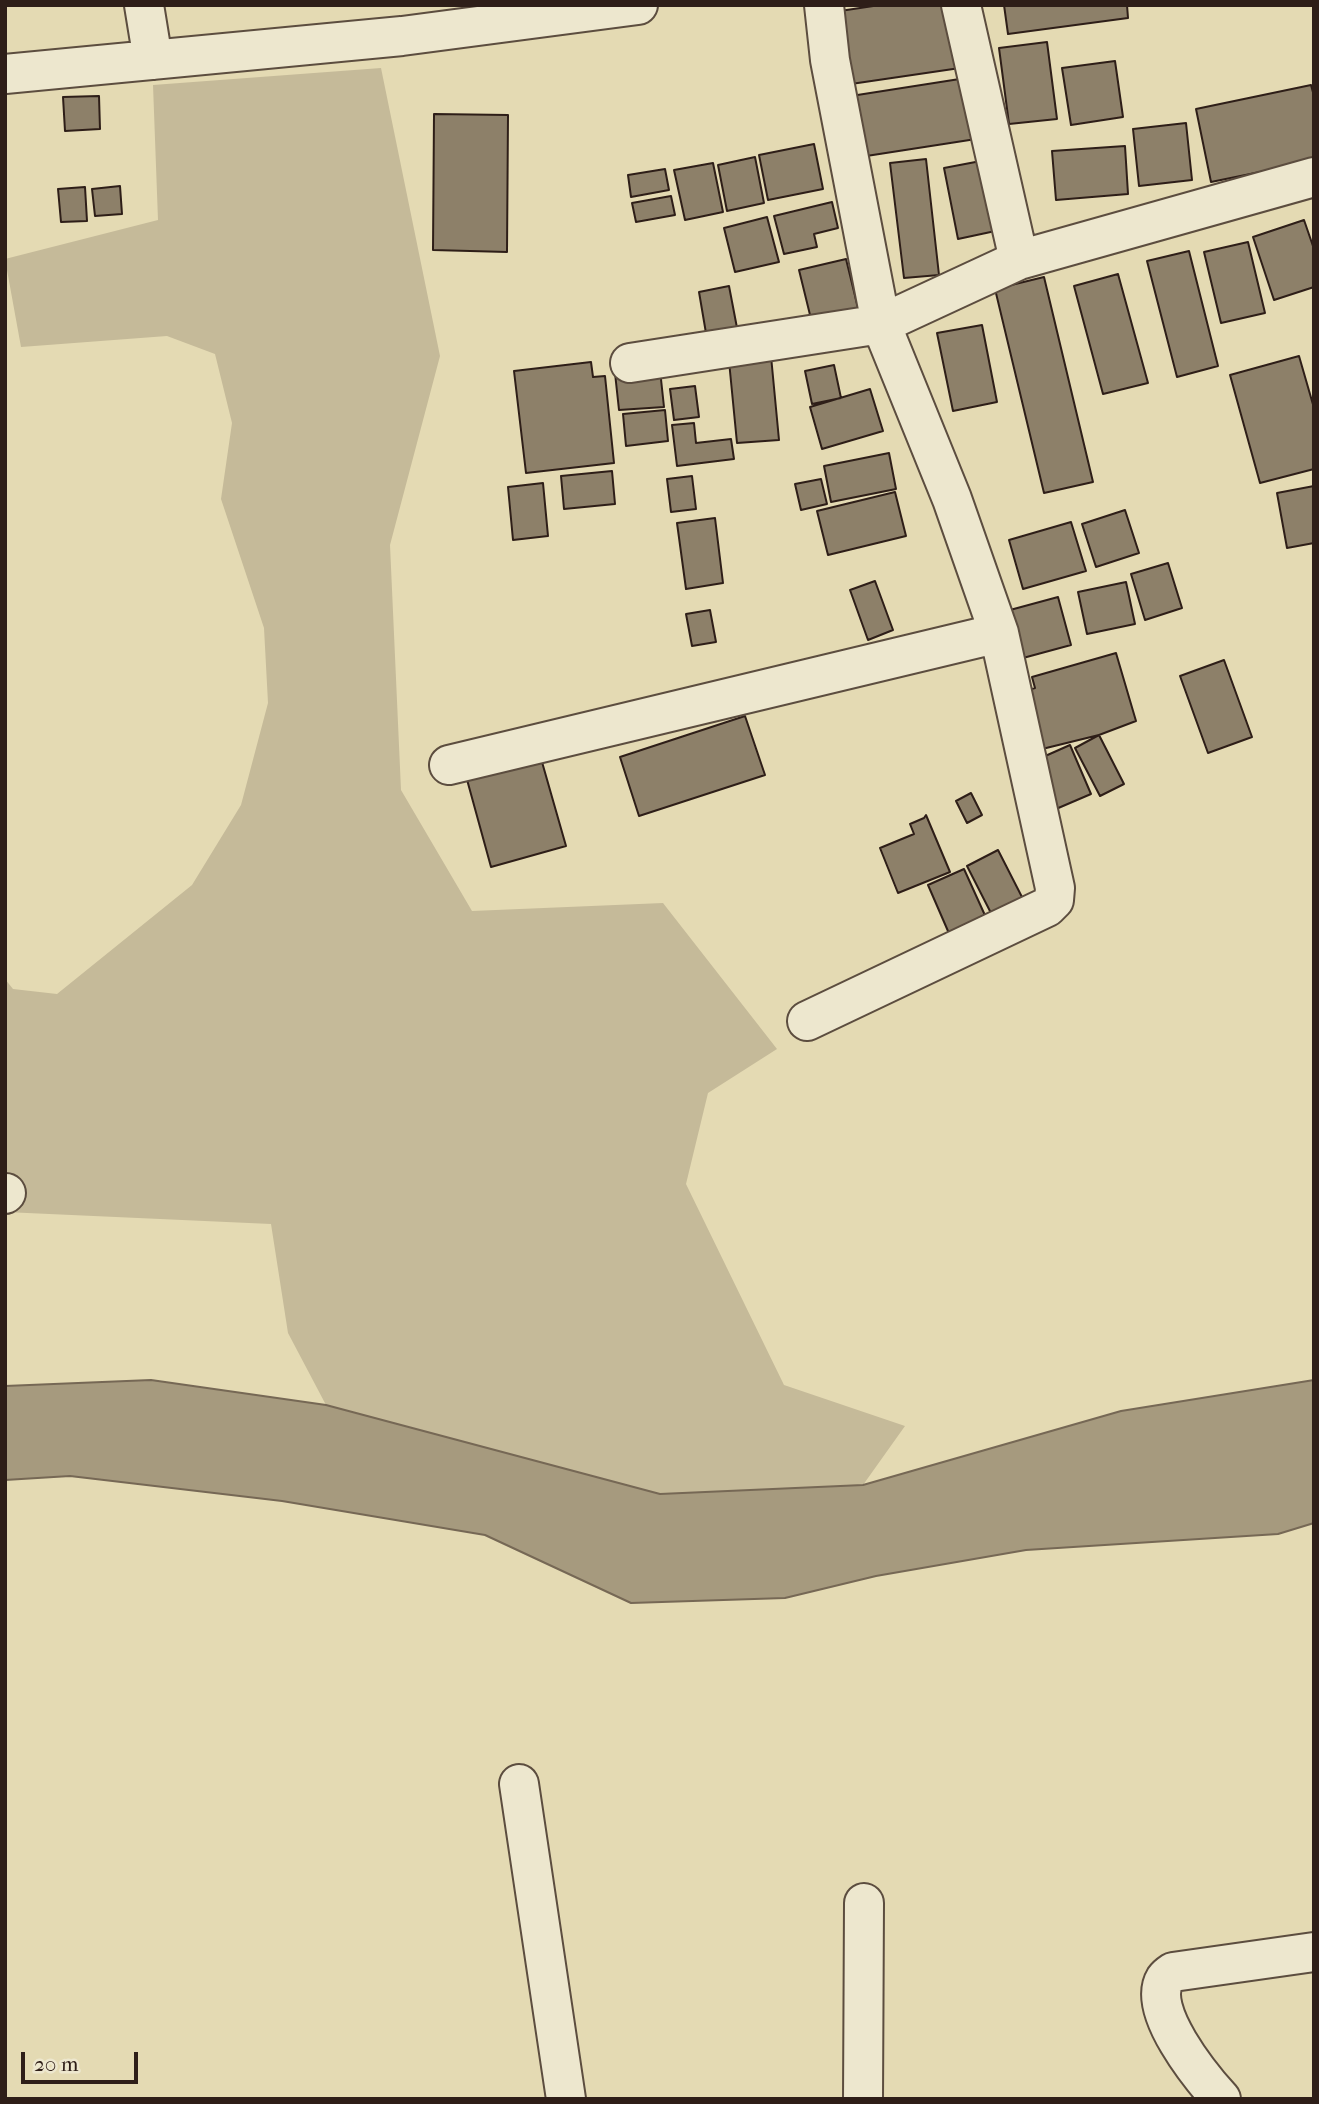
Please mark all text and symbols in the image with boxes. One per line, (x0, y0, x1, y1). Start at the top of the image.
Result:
scale bar (24, 2038, 142, 2082)
text: 20 m (34, 2052, 78, 2076)

